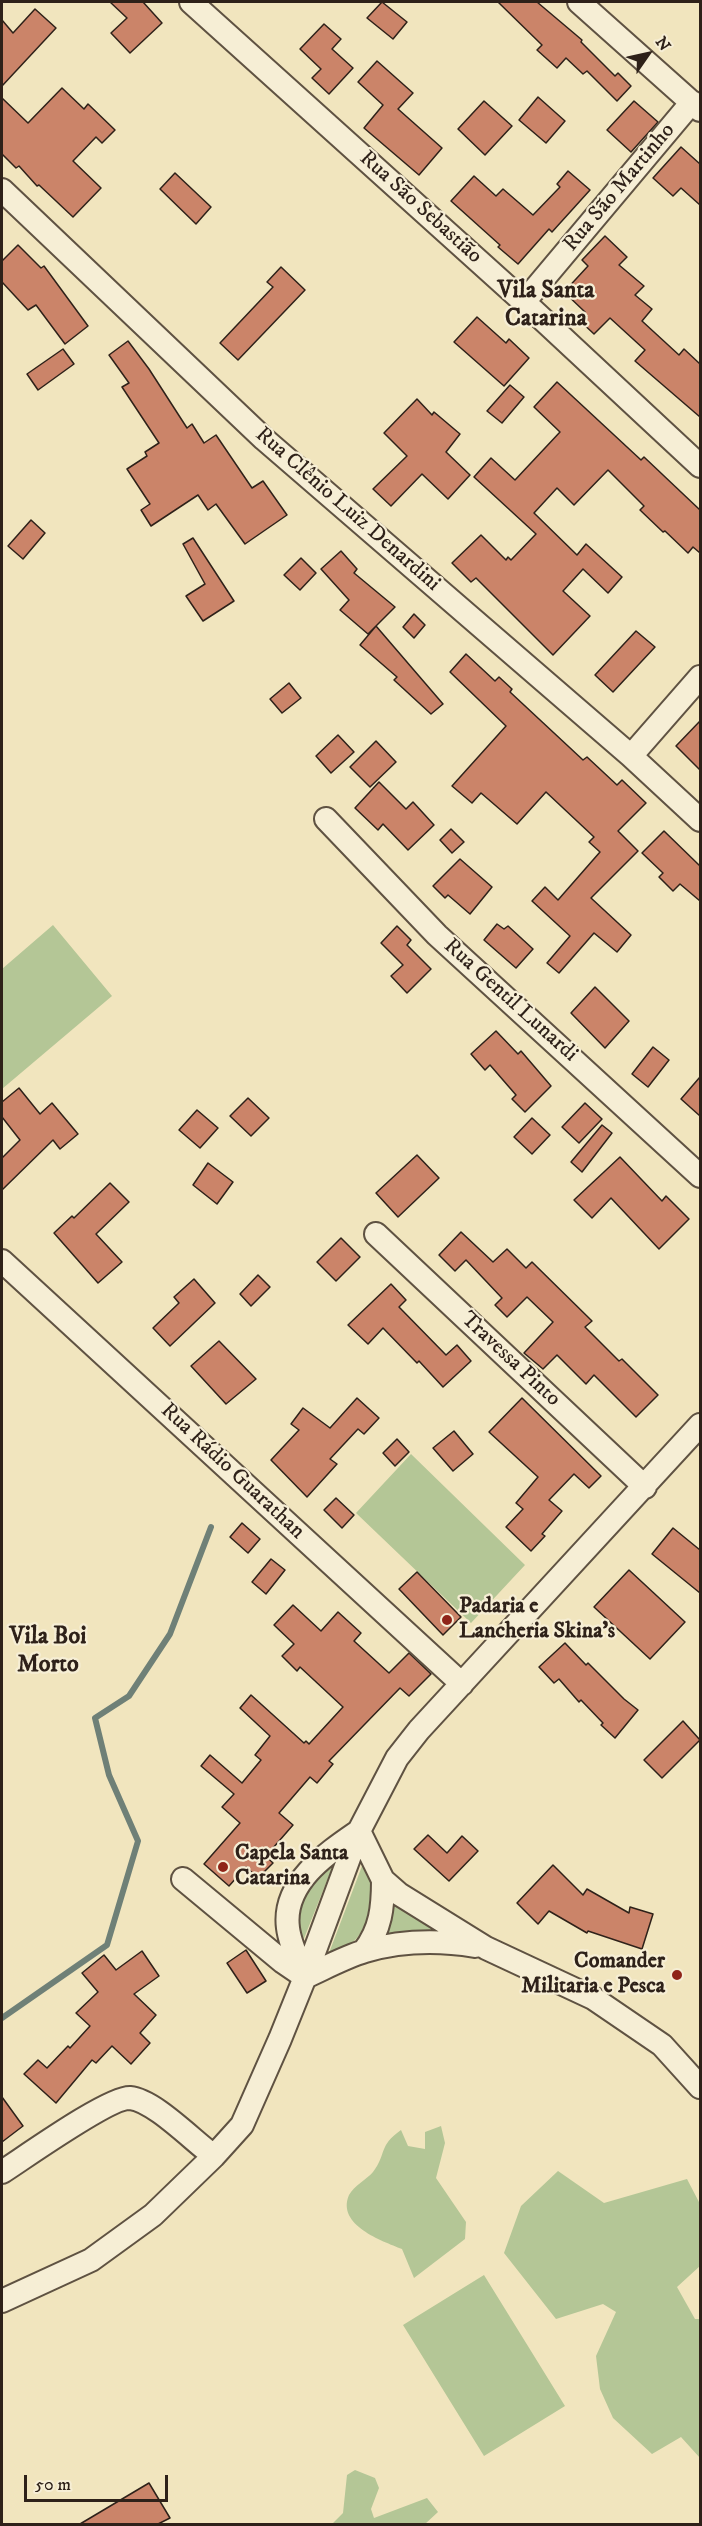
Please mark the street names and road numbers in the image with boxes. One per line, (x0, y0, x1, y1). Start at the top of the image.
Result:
street label: Rua São Martinho (559, 118, 681, 258)
street label: Rua São Sebastião (353, 146, 487, 270)
street label: Rua Clênio Luiz Denardini (249, 422, 445, 598)
street label: Rua Gentil Lunardi (438, 934, 582, 1068)
street label: Travessa Pinto (455, 1307, 565, 1413)
street label: Rua Rádio Guarathan (154, 1398, 310, 1546)

